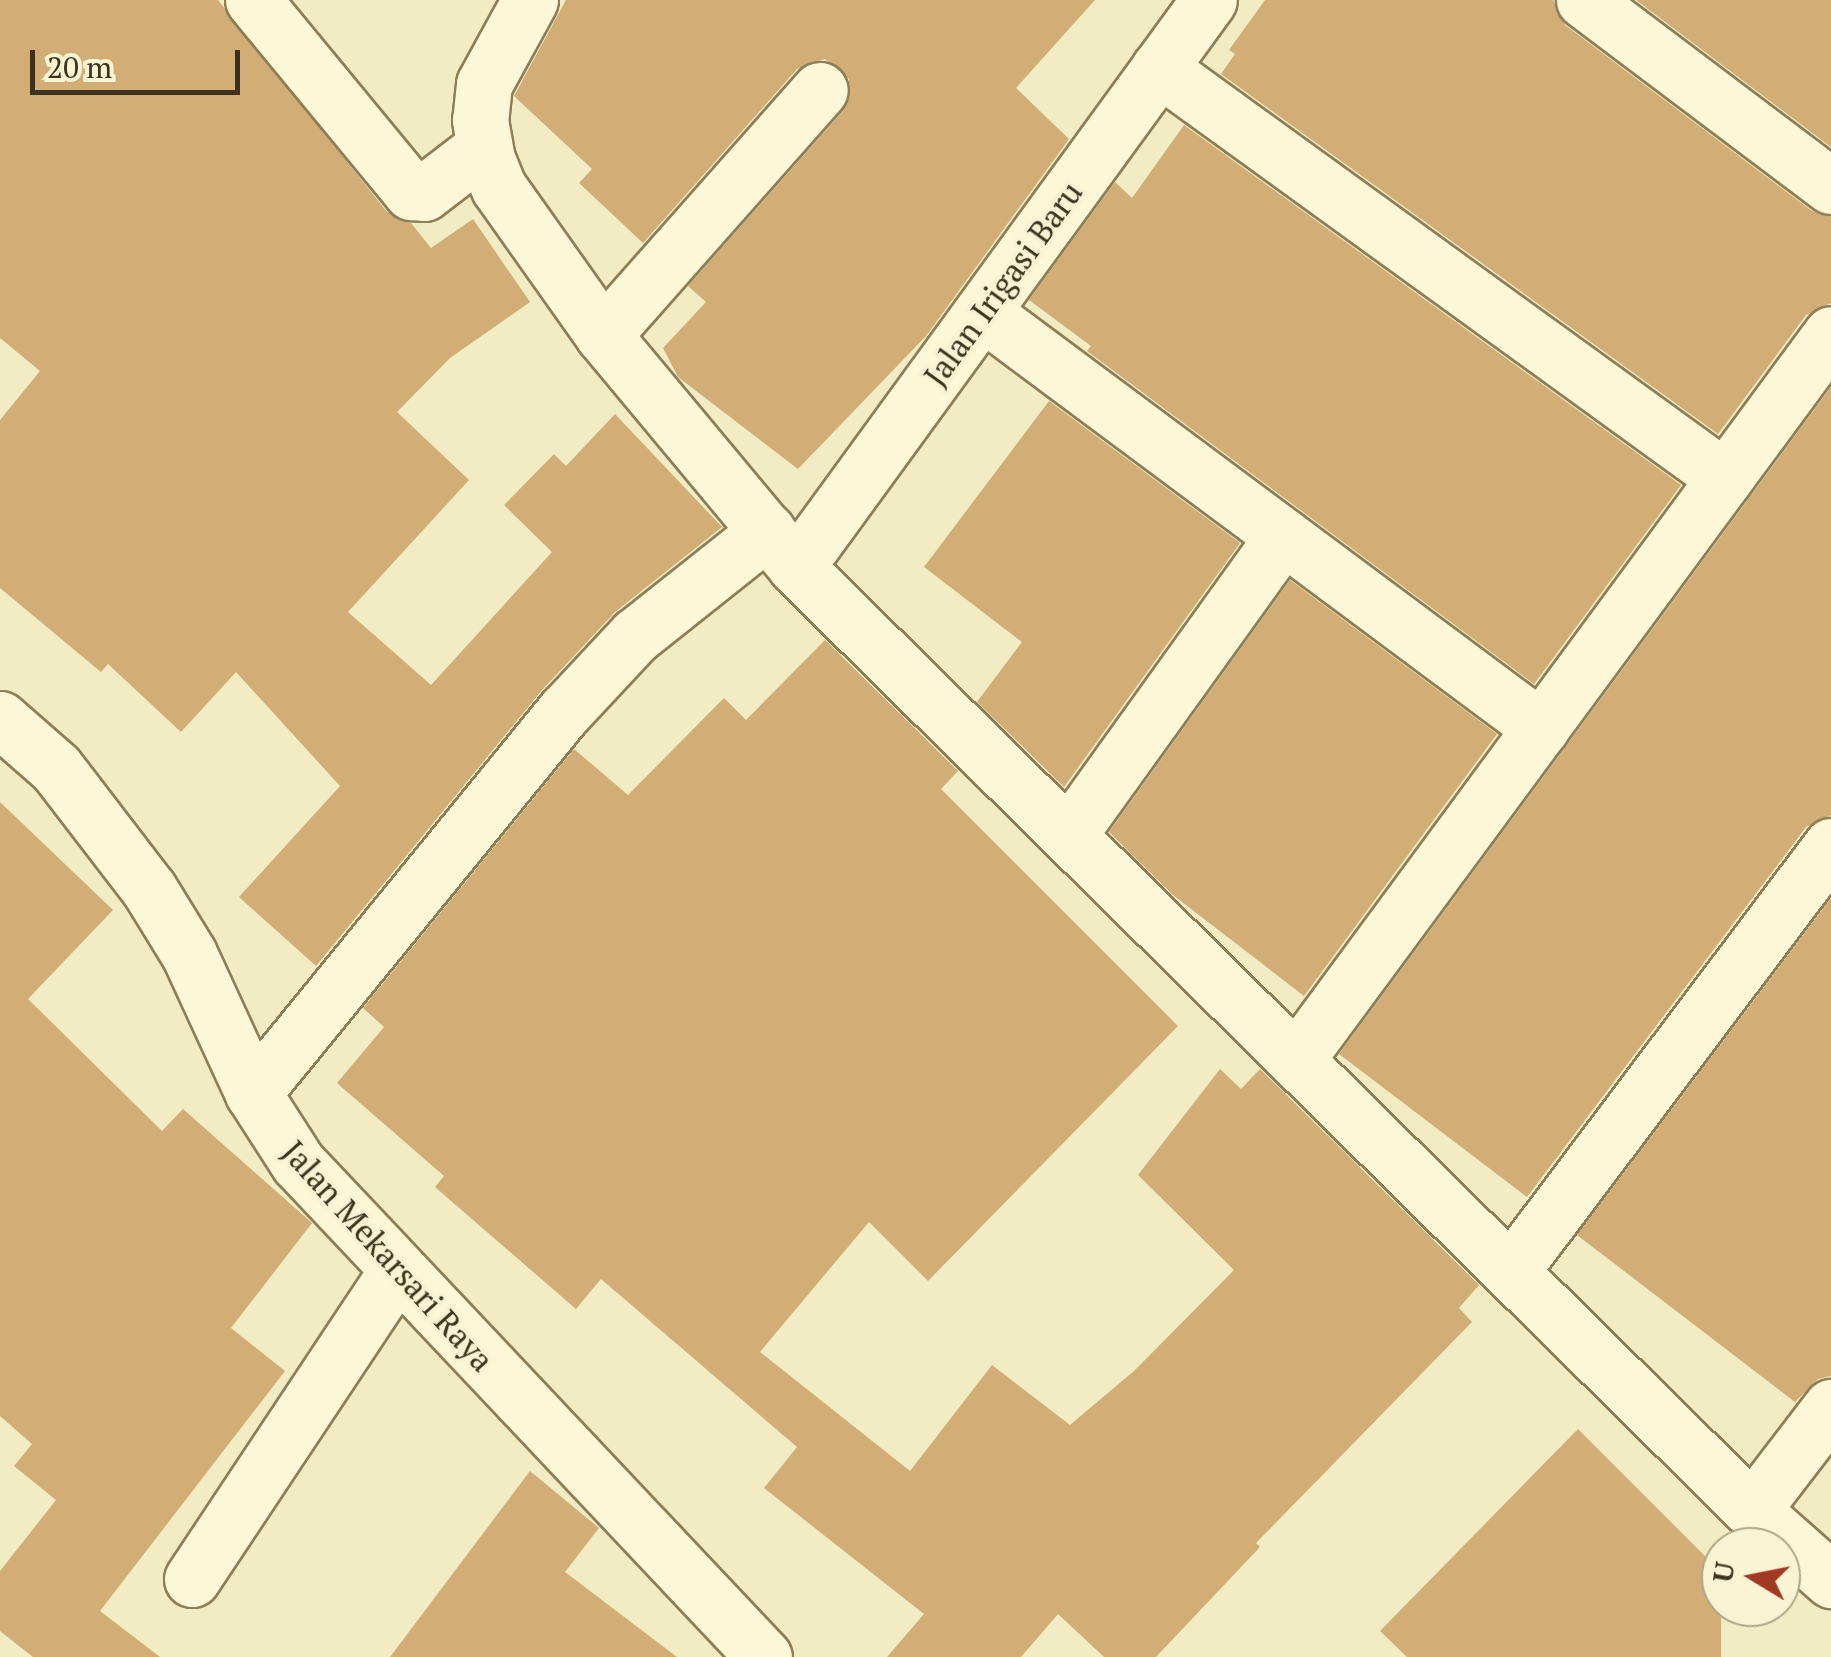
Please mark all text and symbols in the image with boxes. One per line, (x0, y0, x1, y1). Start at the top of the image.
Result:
scale bar (35, 30, 245, 92)
text: 20 m (47, 47, 112, 87)
street label: Jalan Irigasi Baru (916, 174, 1090, 394)
street label: Jalan Mekarsari Raya (274, 1133, 502, 1379)
north arrow (1701, 1527, 1801, 1627)
text: U (1703, 1559, 1743, 1585)

